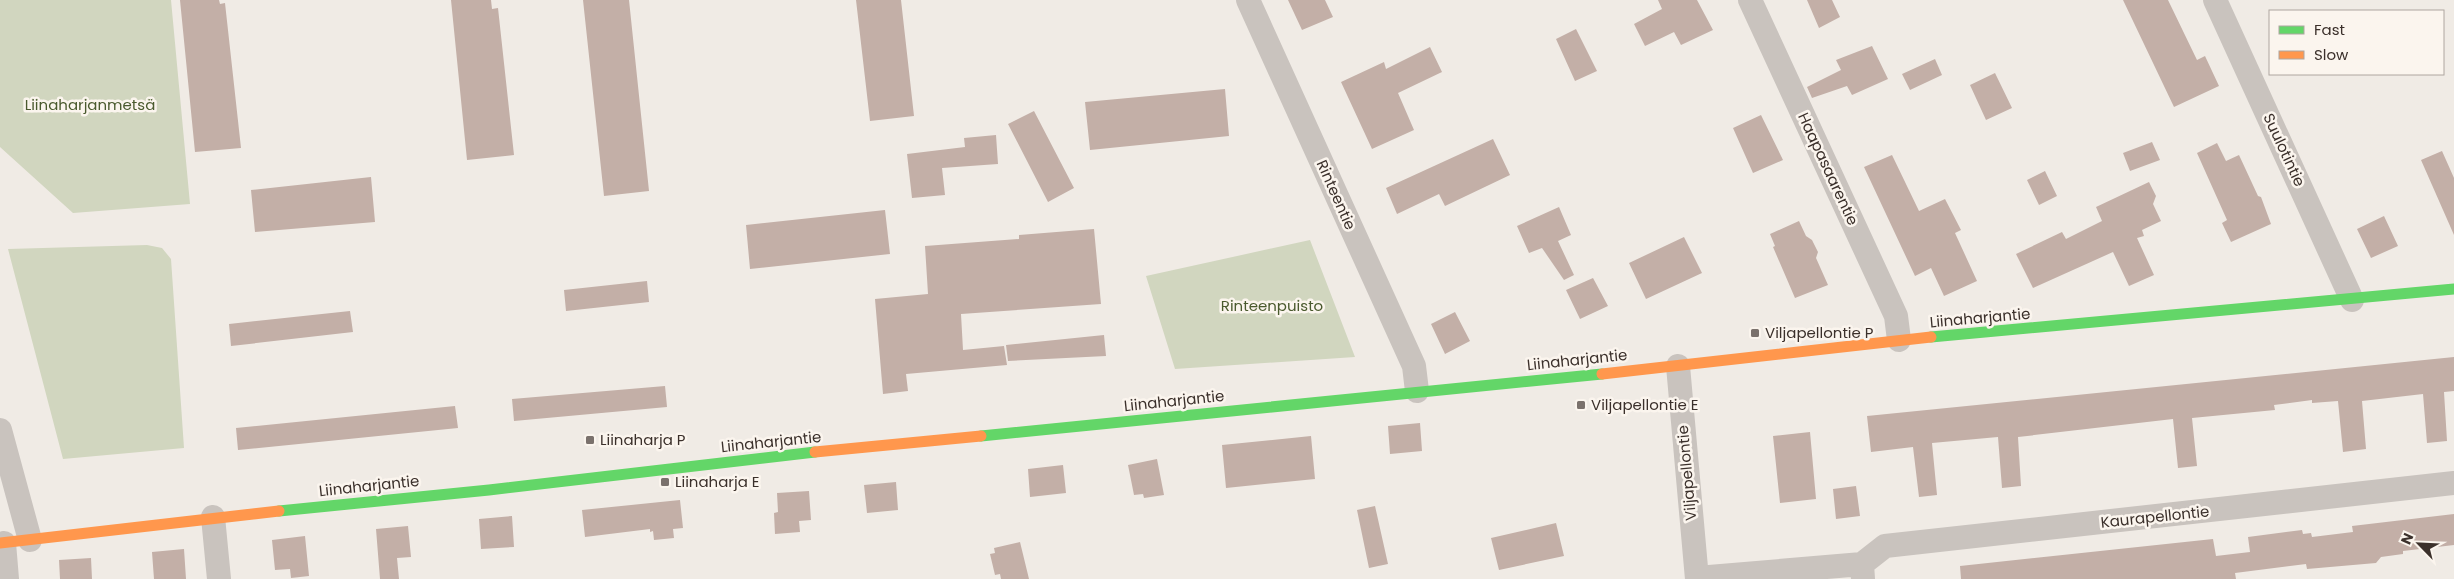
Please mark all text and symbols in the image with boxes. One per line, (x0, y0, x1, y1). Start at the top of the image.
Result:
legend (2269, 10, 2444, 75)
text: Fast (2314, 19, 2345, 40)
text: Slow (2314, 44, 2349, 65)
park label: Liinaharjanmetsä (25, 94, 155, 115)
street label: Haapasaarentie (1793, 109, 1864, 229)
street label: Suulotintie (2258, 110, 2311, 190)
street label: Rinteentie (1312, 156, 1361, 233)
park label: Rinteenpuisto (1221, 295, 1323, 316)
street label: Liinaharjantie (1929, 303, 2031, 332)
place label: Viljapellontie P (1765, 322, 1874, 343)
marker: Viljapellontie P (1749, 327, 1761, 339)
street label: Liinaharjantie (1526, 344, 1628, 375)
street label: Liinaharjantie (1123, 385, 1225, 416)
place label: Viljapellontie E (1591, 394, 1699, 415)
marker: Viljapellontie E (1575, 399, 1587, 411)
street label: Viljapellontie (1672, 424, 1701, 522)
street label: Liinaharjantie (720, 426, 822, 457)
place label: Liinaharja P (600, 429, 686, 450)
marker: Liinaharja P (584, 434, 596, 446)
street label: Liinaharjantie (318, 470, 420, 501)
place label: Liinaharja E (675, 471, 760, 492)
marker: Liinaharja E (659, 476, 671, 488)
street label: Kaurapellontie (2100, 500, 2210, 533)
north arrow (2394, 519, 2444, 569)
text: N (2396, 530, 2418, 548)

